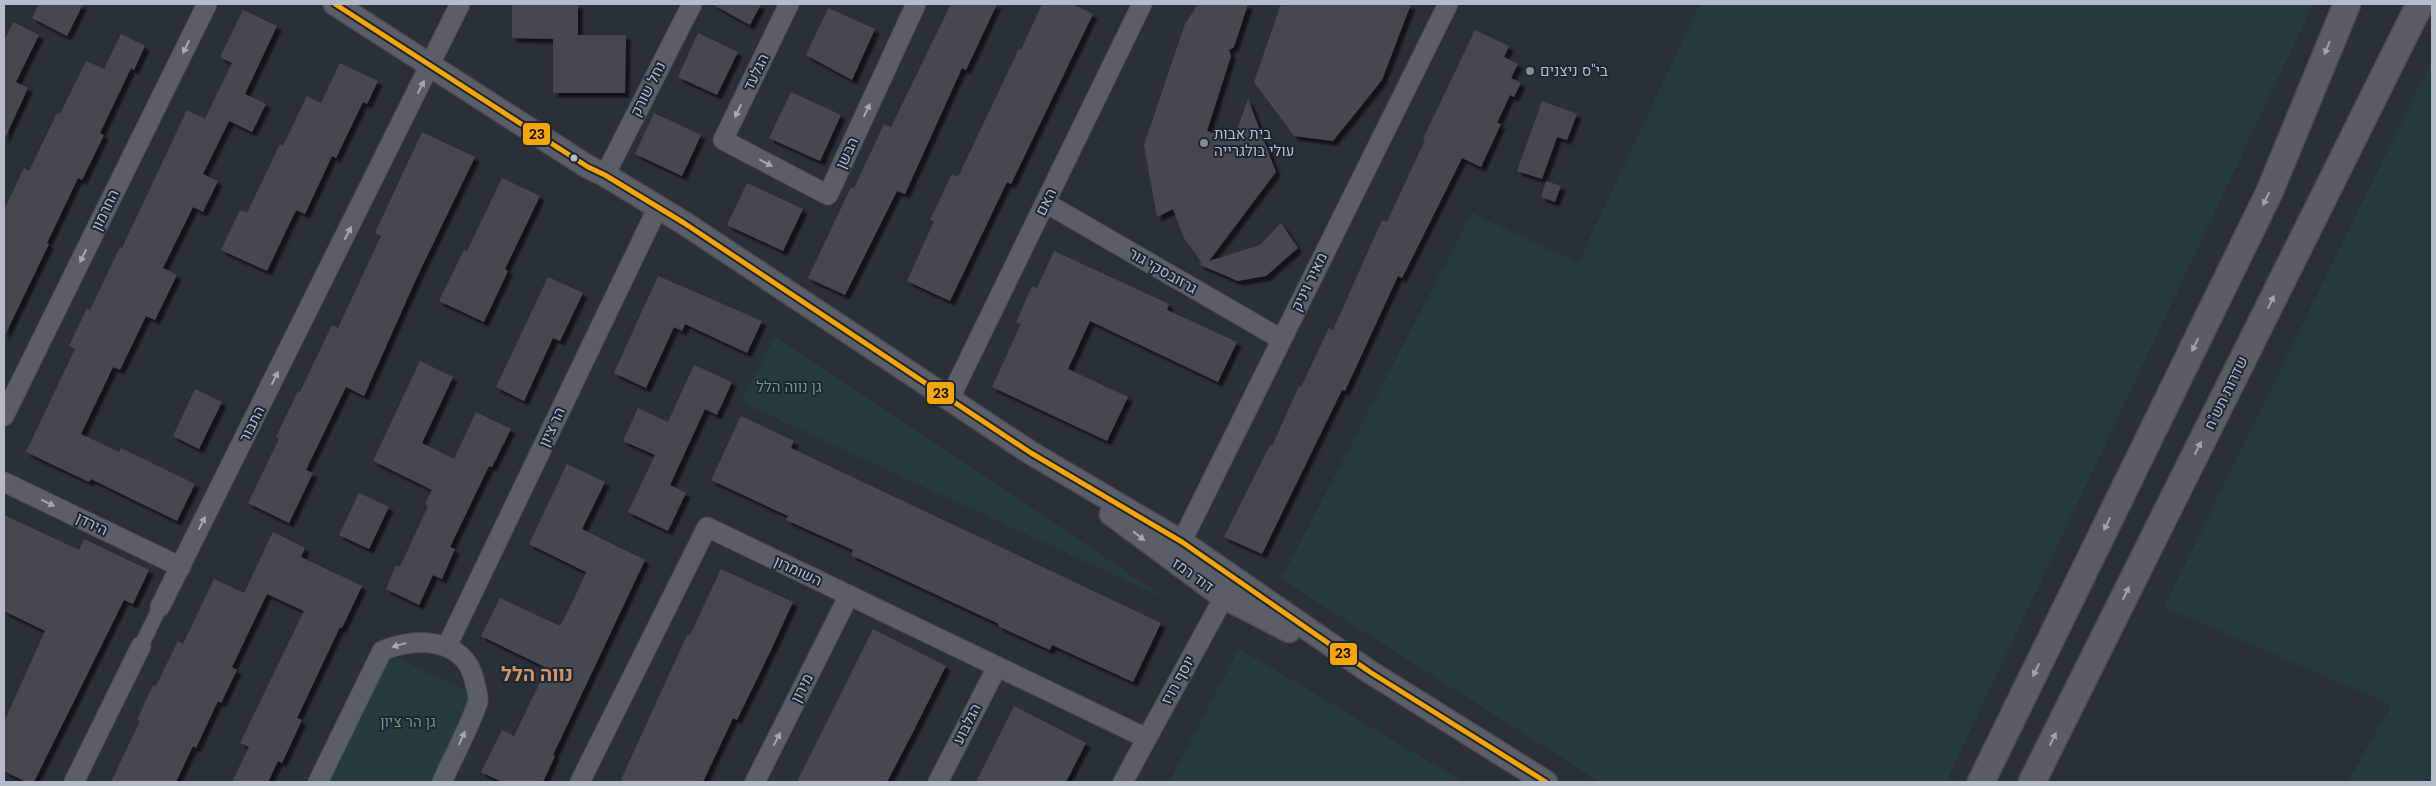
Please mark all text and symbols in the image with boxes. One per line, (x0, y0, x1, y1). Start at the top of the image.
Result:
one-way arrow (181, 40, 190, 55)
one-way arrow (2323, 41, 2331, 56)
street label: הגלעד (739, 50, 773, 94)
street label: נחל שורק (626, 58, 670, 120)
place label: בי"ס ניצנים (1540, 61, 1608, 81)
marker: בי"ס ניצנים (1524, 65, 1536, 77)
one-way arrow (417, 80, 425, 94)
one-way arrow (863, 103, 871, 117)
one-way arrow (733, 104, 741, 118)
line badge: 23 (522, 122, 551, 146)
place label: בית אבות עולי בולגרייה (1214, 124, 1294, 161)
text: 23 (529, 125, 545, 143)
street label: הבשן (831, 134, 863, 172)
marker: בית אבות עולי בולגרייה (1198, 137, 1210, 149)
unlabelled marker (569, 153, 579, 163)
one-way arrow (759, 159, 774, 167)
street label: האם (1031, 185, 1061, 219)
street label: החרמון (86, 186, 124, 234)
one-way arrow (2262, 192, 2270, 206)
one-way arrow (344, 225, 352, 240)
street label: גרזובסקי גור (1125, 243, 1201, 299)
one-way arrow (78, 249, 86, 263)
street label: מאיר ויניק (1286, 249, 1332, 315)
one-way arrow (2267, 295, 2275, 309)
one-way arrow (2191, 338, 2199, 352)
street label: שדרות תש"ח (2200, 353, 2252, 433)
one-way arrow (271, 371, 279, 385)
park label: גן נווה הלל (756, 377, 822, 397)
line badge: 23 (926, 381, 955, 405)
text: 23 (933, 384, 949, 402)
street label: התבור (234, 403, 270, 445)
street label: הר ציון (534, 404, 570, 450)
one-way arrow (2194, 441, 2202, 455)
one-way arrow (41, 499, 55, 507)
street label: הירדן (73, 508, 111, 540)
one-way arrow (199, 516, 207, 530)
one-way arrow (2103, 517, 2111, 532)
one-way arrow (1132, 530, 1145, 541)
street label: השומרון (771, 551, 825, 591)
street label: דוד רמז (1168, 553, 1218, 597)
one-way arrow (2122, 586, 2130, 600)
one-way arrow (392, 641, 407, 649)
line badge: 23 (1329, 642, 1358, 666)
text: 23 (1335, 644, 1351, 662)
street label: יוסף רויז (1156, 652, 1200, 708)
district label: נווה הלל (501, 661, 573, 687)
one-way arrow (2032, 663, 2040, 677)
street label: מירון (786, 670, 818, 706)
street label: הגלבוע (948, 700, 986, 748)
park label: גן הר ציון (380, 712, 436, 732)
one-way arrow (458, 731, 466, 745)
one-way arrow (773, 731, 781, 746)
one-way arrow (2049, 731, 2057, 746)

